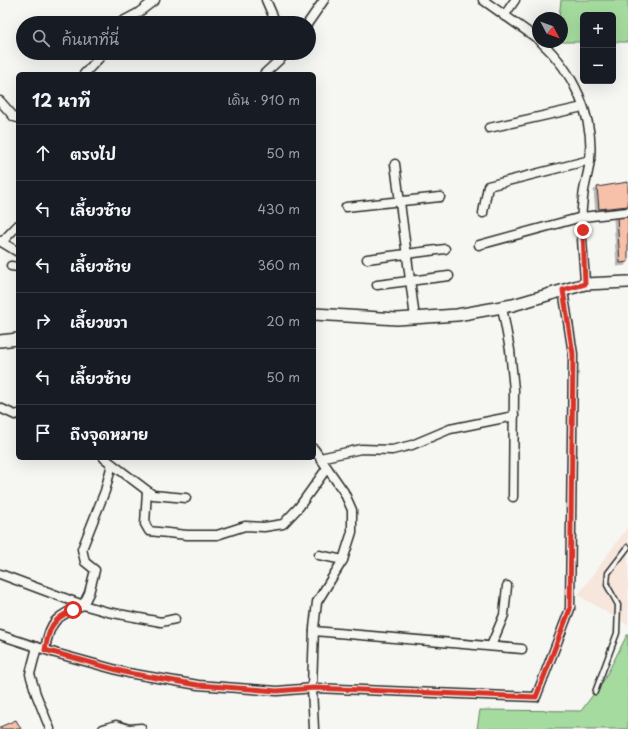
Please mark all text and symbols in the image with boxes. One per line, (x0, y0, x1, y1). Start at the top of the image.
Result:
north arrow (532, 12, 568, 48)
map controls (580, 12, 616, 84)
button: + (580, 12, 616, 48)
search box (16, 16, 316, 60)
icon: search (30, 27, 52, 49)
text: ค้นหาที่นี่ (62, 27, 119, 50)
button: − (580, 48, 616, 84)
text: 12 นาที (32, 87, 90, 113)
text: เดิน · 910 m (227, 90, 300, 109)
icon: ahead (32, 142, 54, 164)
text: ตรงไป (70, 142, 116, 165)
text: 50 m (266, 143, 300, 162)
icon: left (32, 198, 54, 220)
text: เลี้ยวซ้าย (70, 198, 131, 221)
text: 430 m (258, 199, 300, 218)
route end (574, 221, 592, 239)
icon: left (32, 254, 54, 276)
text: เลี้ยวซ้าย (70, 254, 131, 277)
text: 360 m (257, 255, 300, 274)
icon: right (32, 310, 54, 332)
text: เลี้ยวขวา (70, 310, 128, 333)
text: 20 m (266, 311, 300, 330)
icon: left (32, 366, 54, 388)
text: เลี้ยวซ้าย (70, 366, 131, 389)
text: 50 m (266, 367, 300, 386)
icon: arrive (32, 422, 54, 444)
text: ถึงจุดหมาย (70, 422, 148, 445)
route start (64, 601, 82, 619)

